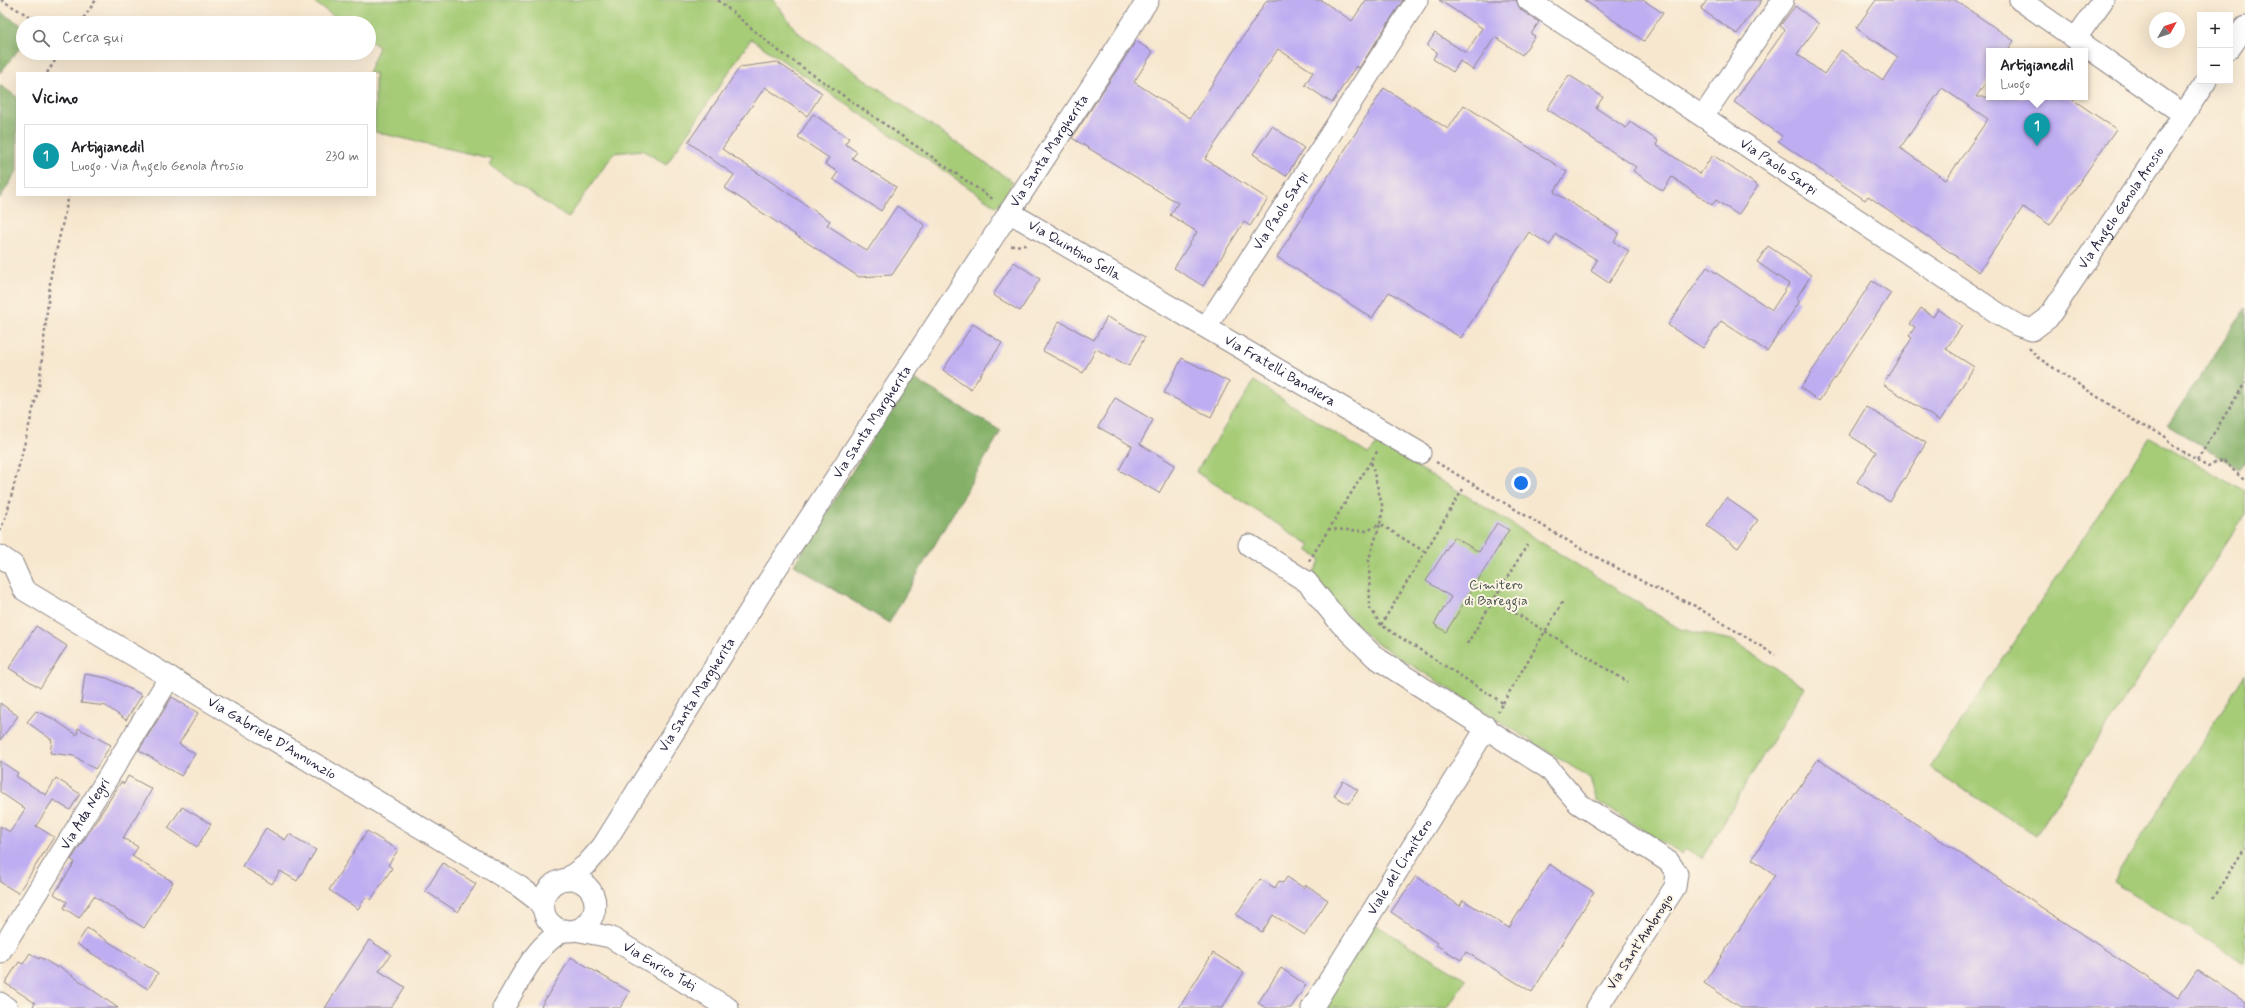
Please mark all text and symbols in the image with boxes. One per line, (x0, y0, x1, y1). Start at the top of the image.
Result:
north arrow (2149, 12, 2185, 48)
map controls (2197, 12, 2233, 84)
button: + (2197, 12, 2233, 48)
search box (16, 16, 376, 60)
icon: search (30, 27, 52, 49)
text: Cerca qui (62, 28, 123, 48)
popup (1986, 48, 2088, 100)
button: − (2197, 48, 2233, 84)
text: Artigianedil (2000, 56, 2074, 76)
text: Luogo (2000, 76, 2030, 93)
text: Vicino (32, 87, 78, 109)
street label: Via Santa Margherita (1006, 91, 1093, 211)
pin: 1 (2024, 113, 2050, 146)
street label: Via Paolo Sarpi (1736, 135, 1821, 199)
text: Artigianedil (71, 138, 145, 158)
street label: Via Angelo Genola Arosio (2074, 143, 2169, 273)
text: 1 (43, 148, 49, 165)
text: 230 m (325, 148, 359, 165)
text: Luogo · Via Angelo Genola Arosio (71, 158, 244, 175)
street label: Via Paolo Sarpi (1249, 168, 1313, 254)
street label: Via Quintino Sella (1025, 216, 1125, 285)
street label: Via Fratelli Bandiera (1221, 331, 1339, 411)
street label: Via Santa Margherita (829, 362, 916, 482)
your location (1511, 473, 1531, 493)
park label: Cimitero di Bareggia (1464, 576, 1528, 612)
street label: Via Santa Margherita (655, 634, 740, 756)
street label: Via Gabriele D'Annunzio (204, 693, 340, 784)
street label: Via Ada Negri (56, 775, 114, 853)
street label: Viale del Cimitero (1363, 816, 1437, 919)
street label: Via Sant'Ambrogio (1602, 890, 1678, 993)
street label: Via Enrico Toti (619, 938, 699, 995)

